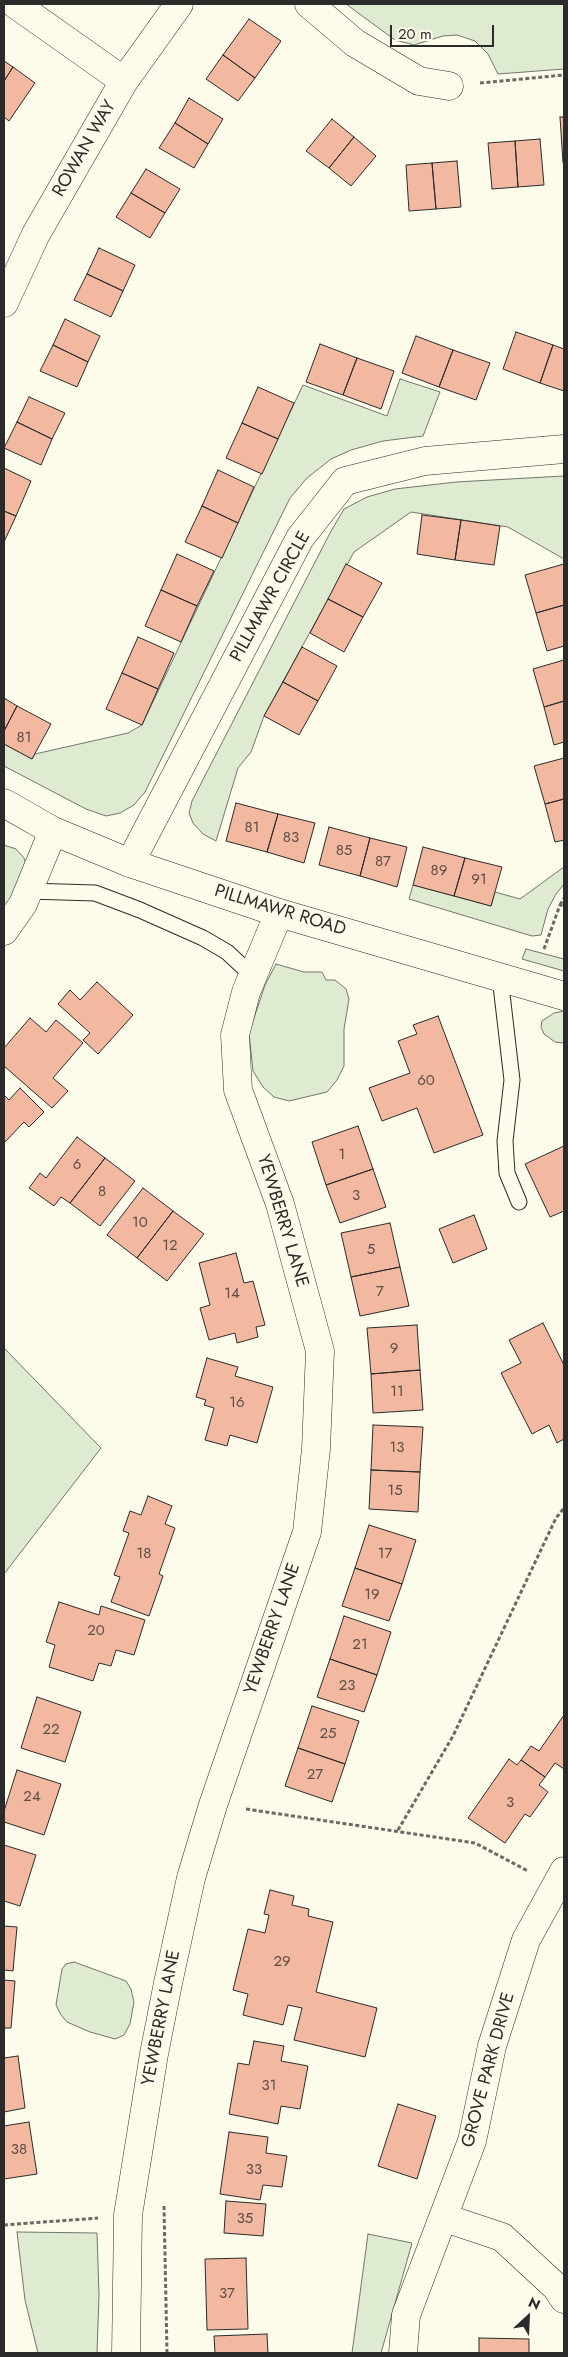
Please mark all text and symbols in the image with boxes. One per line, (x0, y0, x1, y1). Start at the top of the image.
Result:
scale bar (393, 15, 497, 47)
text: 20 m (398, 23, 432, 45)
street label: ROWAN WAY (49, 97, 121, 201)
street label: PILLMAWR CIRCLE (226, 528, 316, 666)
house number: 81 (17, 729, 31, 747)
house number: 81 (245, 819, 259, 837)
house number: 83 (283, 829, 299, 847)
house number: 85 (336, 842, 352, 860)
house number: 87 (375, 853, 391, 871)
house number: 89 (431, 862, 447, 880)
house number: 91 (471, 871, 487, 889)
street label: PILLMAWR ROAD (212, 881, 348, 941)
house number: 60 (417, 1072, 435, 1090)
house number: 1 (339, 1146, 345, 1164)
street label: YEWBERRY LANE (252, 1152, 312, 1290)
house number: 6 (73, 1156, 81, 1174)
house number: 8 (98, 1183, 106, 1201)
house number: 3 (352, 1187, 360, 1205)
house number: 10 (132, 1214, 148, 1232)
house number: 12 (162, 1237, 178, 1255)
house number: 5 (367, 1241, 375, 1259)
house number: 7 (376, 1283, 384, 1301)
house number: 14 (224, 1285, 240, 1303)
house number: 9 (390, 1340, 398, 1358)
house number: 11 (390, 1383, 404, 1401)
house number: 16 (229, 1394, 245, 1412)
house number: 13 (390, 1439, 404, 1457)
house number: 15 (387, 1482, 403, 1500)
house number: 18 (137, 1545, 151, 1563)
house number: 17 (378, 1545, 392, 1563)
street label: YEWBERRY LANE (240, 1560, 306, 1698)
house number: 19 (364, 1586, 380, 1604)
house number: 20 (87, 1622, 105, 1640)
house number: 21 (352, 1636, 368, 1654)
house number: 23 (339, 1677, 355, 1695)
house number: 22 (42, 1721, 60, 1739)
house number: 25 (320, 1725, 336, 1743)
house number: 27 (307, 1766, 323, 1784)
house number: 24 (23, 1788, 41, 1806)
house number: 3 (506, 1794, 514, 1812)
street label: YEWBERRY LANE (138, 1948, 186, 2088)
house number: 29 (273, 1953, 291, 1971)
street label: GROVE PARK DRIVE (458, 1990, 520, 2150)
house number: 31 (262, 2077, 276, 2095)
house number: 38 (11, 2141, 27, 2159)
house number: 33 (246, 2161, 262, 2179)
house number: 35 (237, 2210, 253, 2228)
house number: 37 (219, 2285, 235, 2303)
north arrow (503, 2292, 553, 2342)
text: N (525, 2292, 544, 2315)

